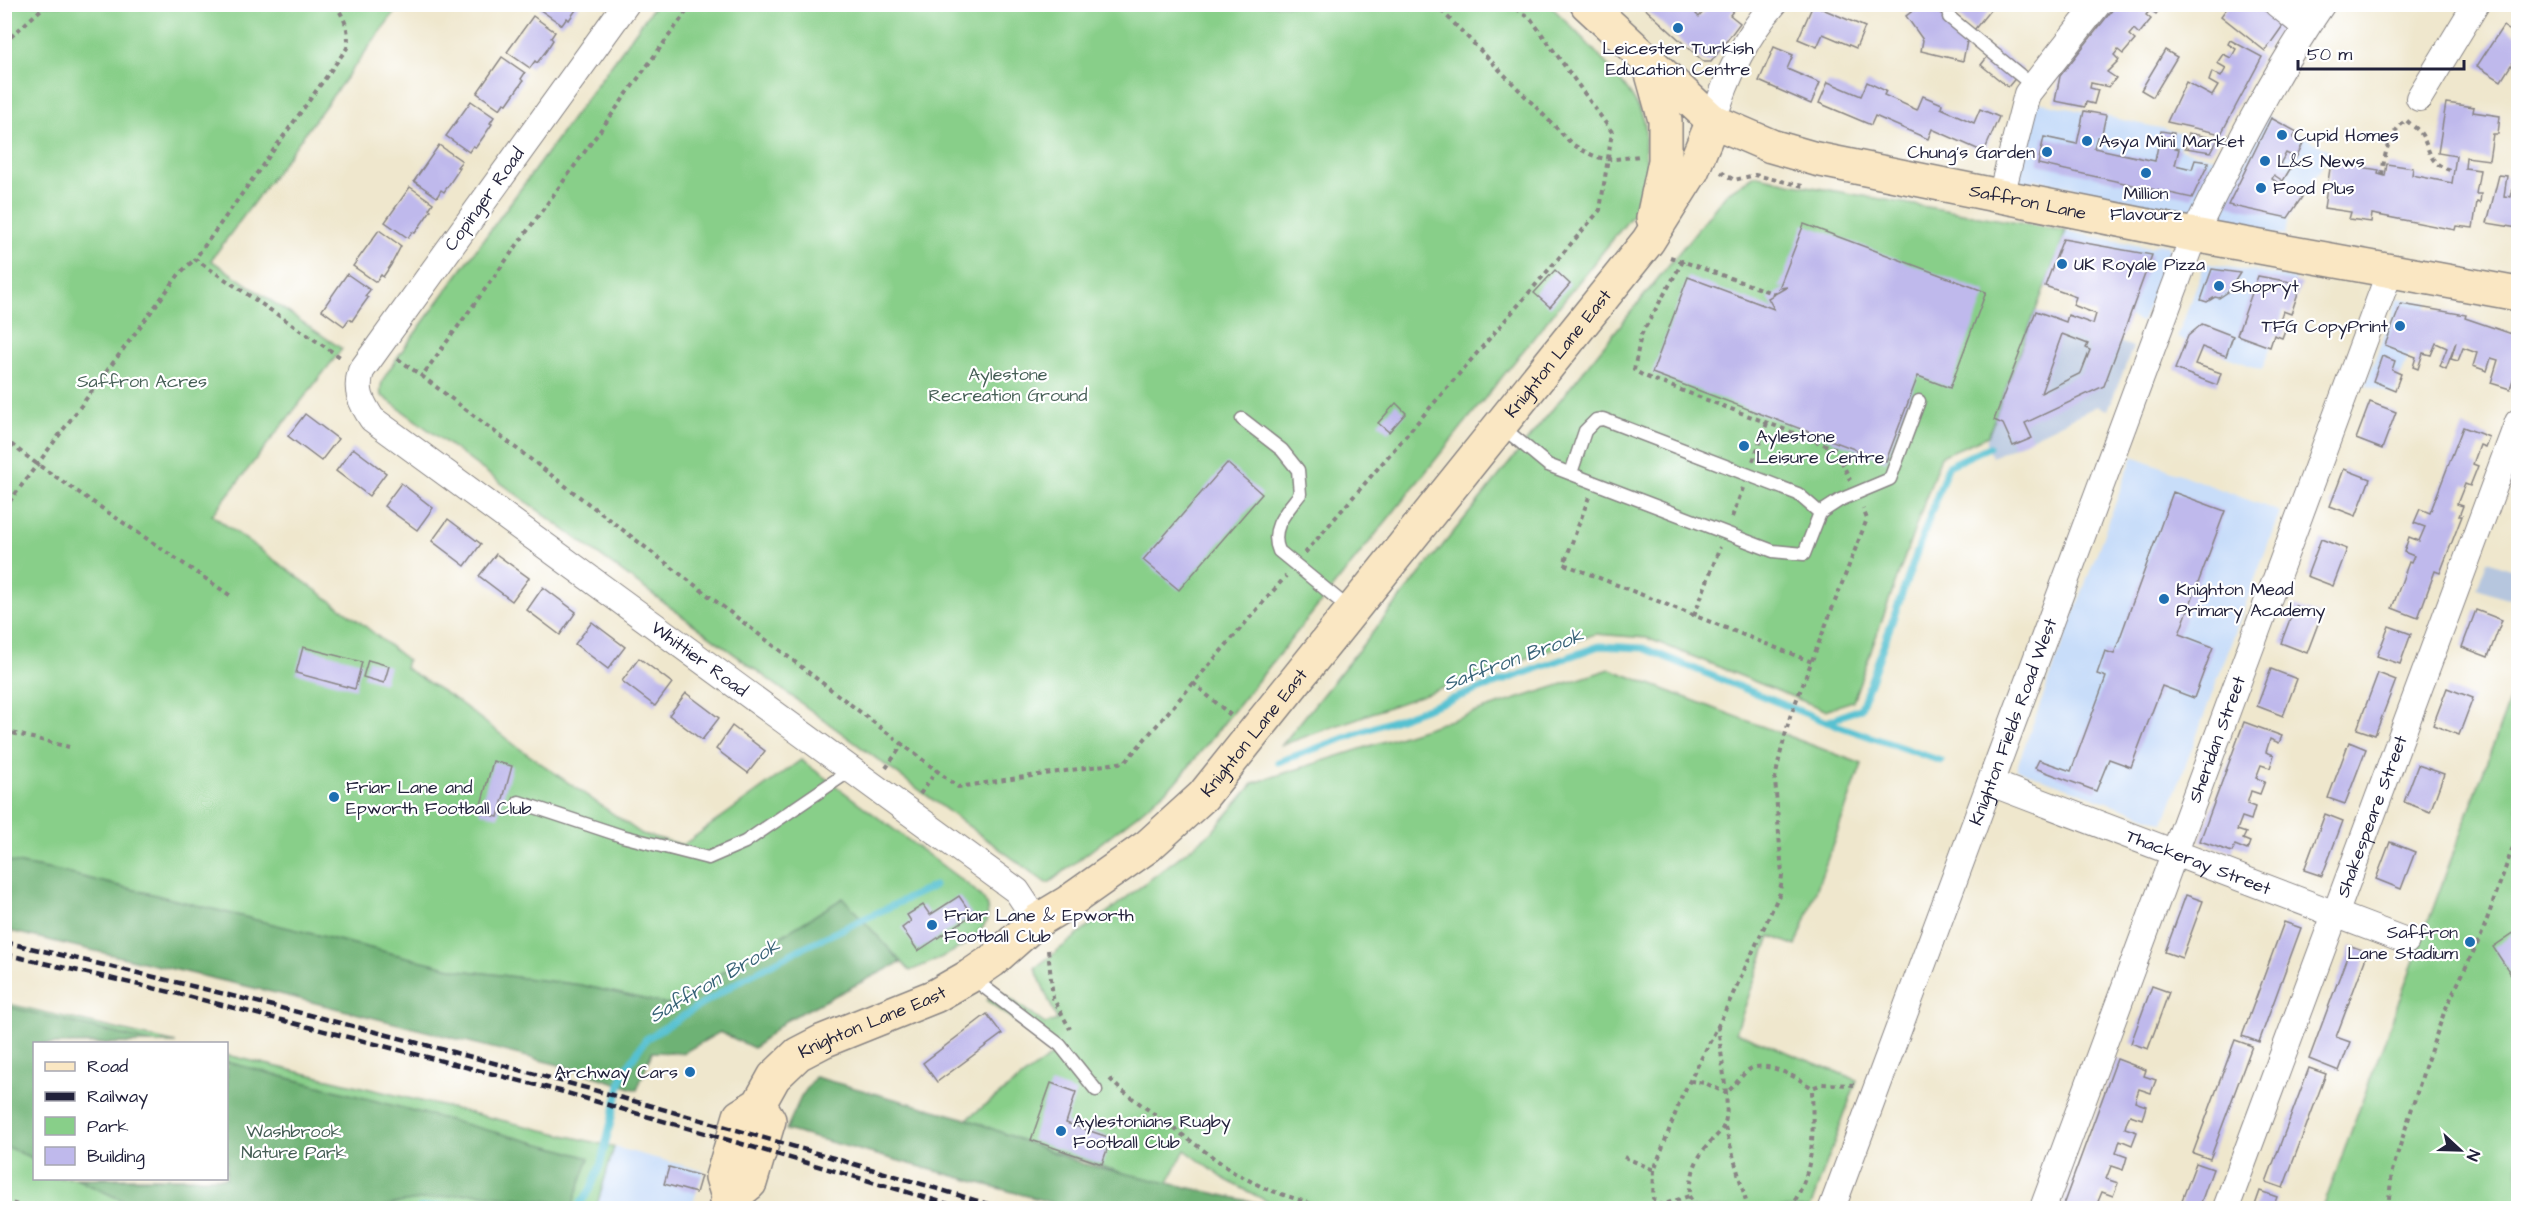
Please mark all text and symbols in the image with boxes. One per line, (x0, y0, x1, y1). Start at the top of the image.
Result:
marker: Leicester Turkish Education Centre (1671, 21, 1685, 35)
scale bar (2298, 33, 2464, 71)
place label: Leicester Turkish Education Centre (1602, 36, 1754, 82)
text: 50 m (2307, 42, 2352, 67)
place label: Cupid Homes (2294, 123, 2399, 148)
marker: Cupid Homes (2275, 128, 2289, 142)
place label: Asya Mini Market (2099, 129, 2245, 155)
marker: Asya Mini Market (2080, 134, 2094, 148)
place label: Chung's Garden (1907, 140, 2035, 166)
street label: Copinger Road (438, 143, 531, 257)
marker: Chung's Garden (2040, 145, 2054, 159)
place label: L&S News (2277, 149, 2365, 174)
marker: L&S News (2258, 154, 2272, 168)
marker: Million Flavourz (2139, 166, 2153, 180)
place label: Food Plus (2273, 176, 2355, 201)
street label: Saffron Lane (1967, 178, 2089, 226)
place label: Million Flavourz (2110, 181, 2182, 227)
marker: Food Plus (2254, 181, 2268, 195)
place label: UK Royale Pizza (2074, 252, 2205, 278)
marker: UK Royale Pizza (2055, 257, 2069, 271)
place label: Shopryt (2231, 274, 2299, 300)
marker: Shopryt (2212, 279, 2226, 293)
street label: Knighton Lane East (1499, 284, 1618, 423)
place label: TFG CopyPrint (2261, 314, 2389, 340)
marker: TFG CopyPrint (2393, 319, 2407, 333)
park label: Aylestone Recreation Ground (928, 362, 1088, 408)
park label: Saffron Acres (77, 369, 207, 394)
place label: Aylestone Leisure Centre (1756, 424, 1885, 470)
marker: Aylestone Leisure Centre (1737, 439, 1751, 453)
place label: Knighton Mead Primary Academy (2176, 577, 2325, 624)
marker: Knighton Mead Primary Academy (2157, 592, 2171, 606)
street label: Knighton Fields Road West (1963, 614, 2064, 829)
street label: Whittier Road (646, 615, 753, 703)
water label: Saffron Brook (1439, 621, 1588, 698)
street label: Knighton Lane East (1195, 663, 1314, 802)
street label: Sheridan Street (2182, 672, 2252, 806)
street label: Shakespeare Street (2331, 731, 2414, 901)
place label: Friar Lane and Epworth Football Club (346, 775, 532, 821)
marker: Friar Lane and Epworth Football Club (327, 790, 341, 804)
street label: Thackeray Street (2122, 823, 2275, 902)
place label: Friar Lane & Epworth Football Club (944, 903, 1134, 949)
marker: Friar Lane & Epworth Football Club (925, 918, 939, 932)
place label: Saffron Lane Stadium (2347, 920, 2458, 966)
water label: Saffron Brook (644, 932, 786, 1030)
marker: Saffron Lane Stadium (2463, 935, 2477, 949)
street label: Knighton Lane East (794, 980, 952, 1065)
legend (33, 1042, 228, 1180)
text: Road (87, 1054, 128, 1079)
place label: Archway Cars (555, 1060, 678, 1086)
marker: Archway Cars (683, 1065, 697, 1079)
text: Railway (87, 1084, 148, 1110)
place label: Aylestonians Rugby Football Club (1073, 1109, 1231, 1155)
text: Park (87, 1114, 129, 1139)
park label: Washbrook Nature Park (241, 1119, 347, 1165)
north arrow (2430, 1120, 2490, 1180)
marker: Aylestonians Rugby Football Club (1054, 1124, 1068, 1138)
text: Building (87, 1144, 145, 1170)
text: N (2461, 1146, 2485, 1164)

